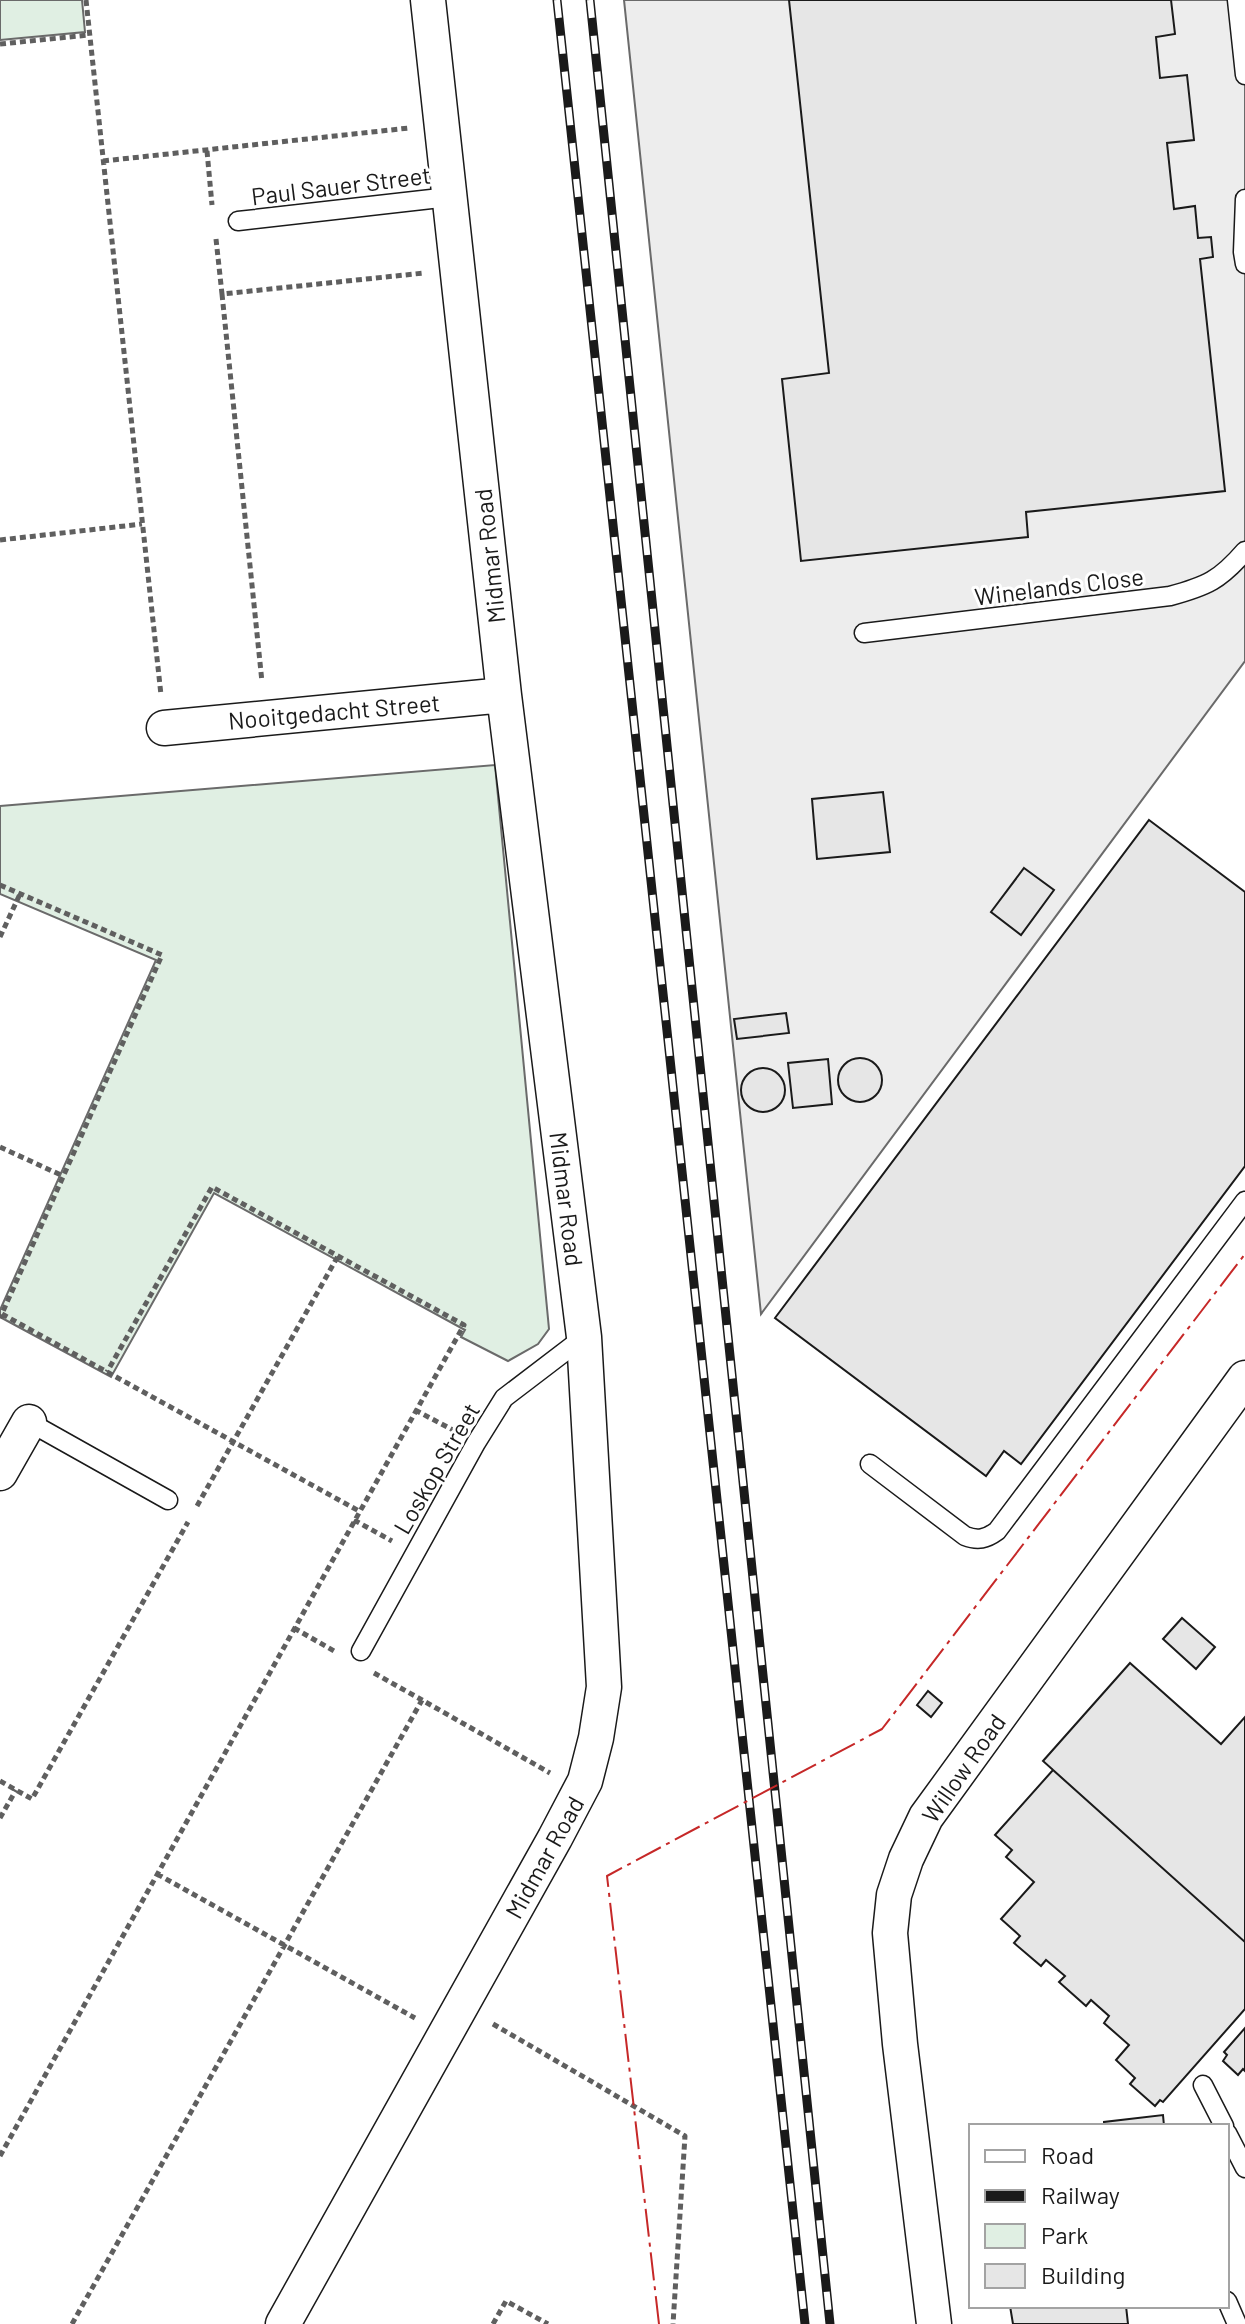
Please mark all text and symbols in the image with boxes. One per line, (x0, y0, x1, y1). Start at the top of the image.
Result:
street label: Paul Sauer Street (250, 160, 432, 210)
street label: Midmar Road (468, 487, 510, 625)
street label: Winelands Close (973, 561, 1145, 611)
street label: Nooitgedacht Street (227, 687, 441, 735)
street label: Midmar Road (544, 1130, 590, 1268)
street label: Loskop Street (387, 1397, 485, 1539)
street label: Willow Road (915, 1708, 1011, 1828)
street label: Midmar Road (499, 1791, 589, 1923)
legend (969, 2124, 1229, 2308)
text: Road (1041, 2140, 1094, 2169)
text: Railway (1041, 2180, 1120, 2209)
text: Park (1041, 2220, 1088, 2249)
text: Building (1041, 2260, 1125, 2289)

